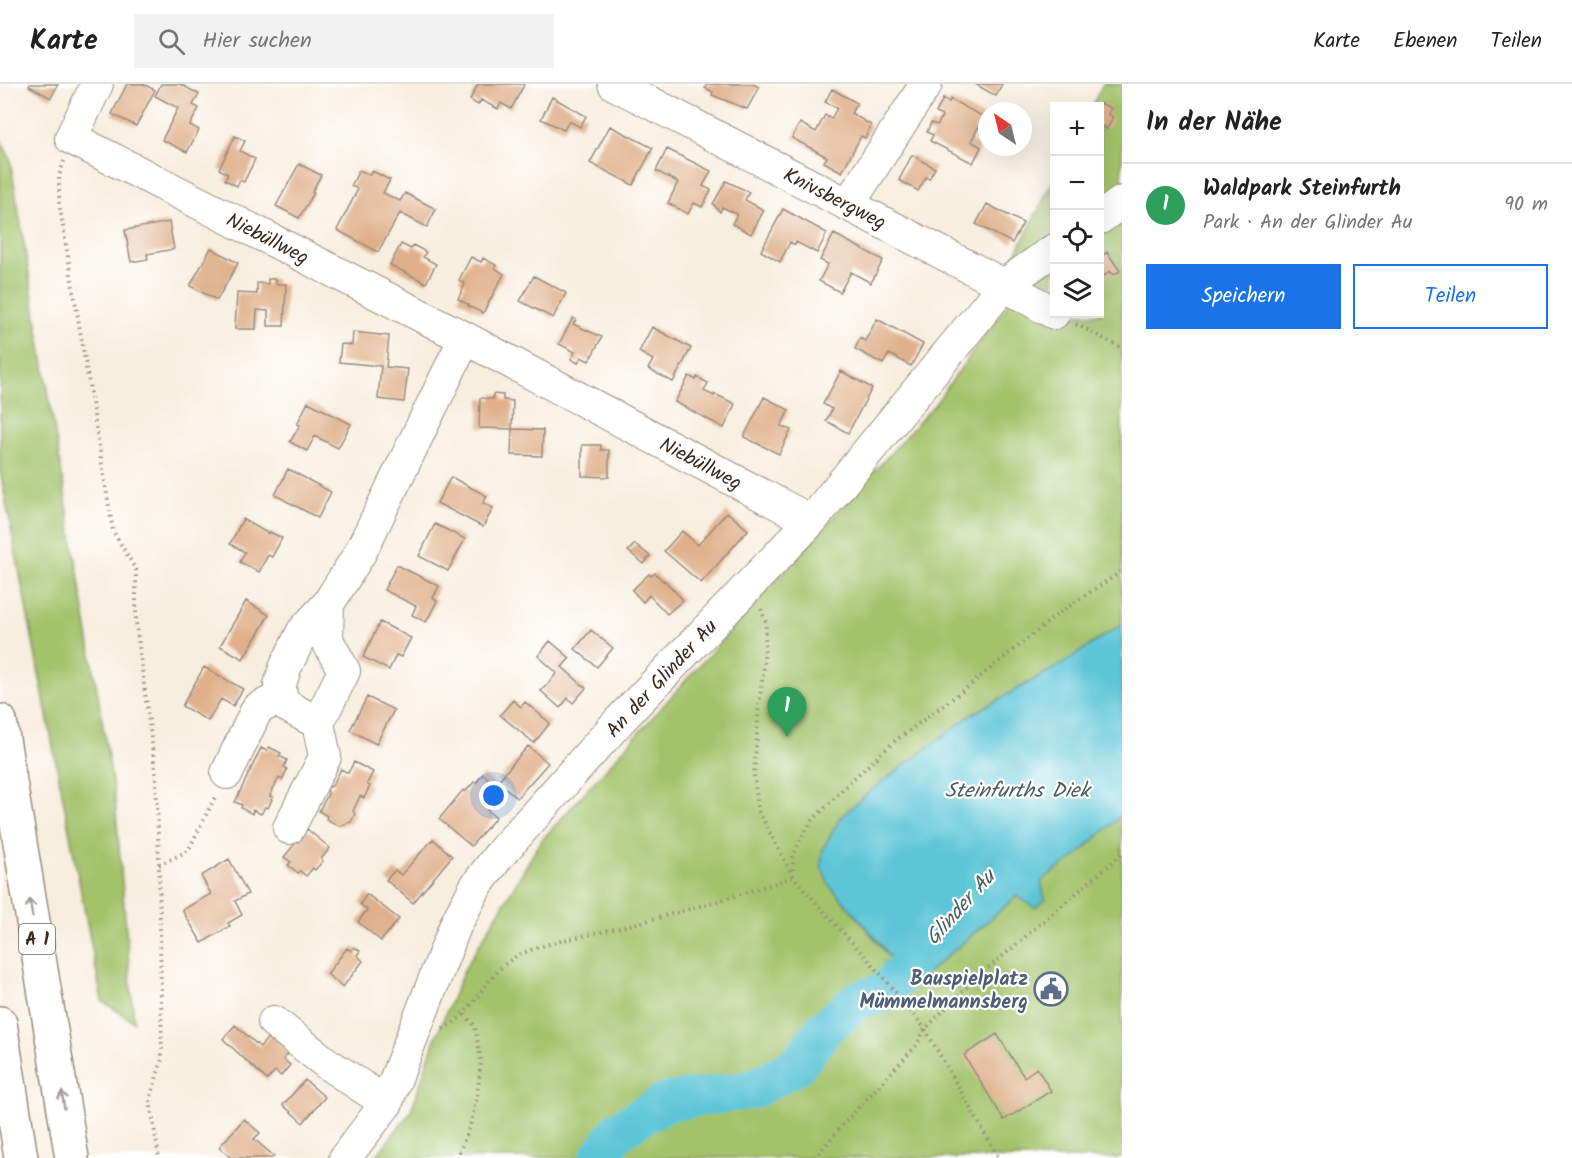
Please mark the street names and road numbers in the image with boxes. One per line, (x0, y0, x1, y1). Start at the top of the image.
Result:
street label: Knivsbergweg (777, 160, 891, 239)
street label: Niebüllweg (220, 205, 314, 274)
street label: Niebüllweg (653, 430, 747, 500)
street label: An der Glinder Au (599, 612, 726, 746)
road number: A 1 (19, 924, 55, 954)

